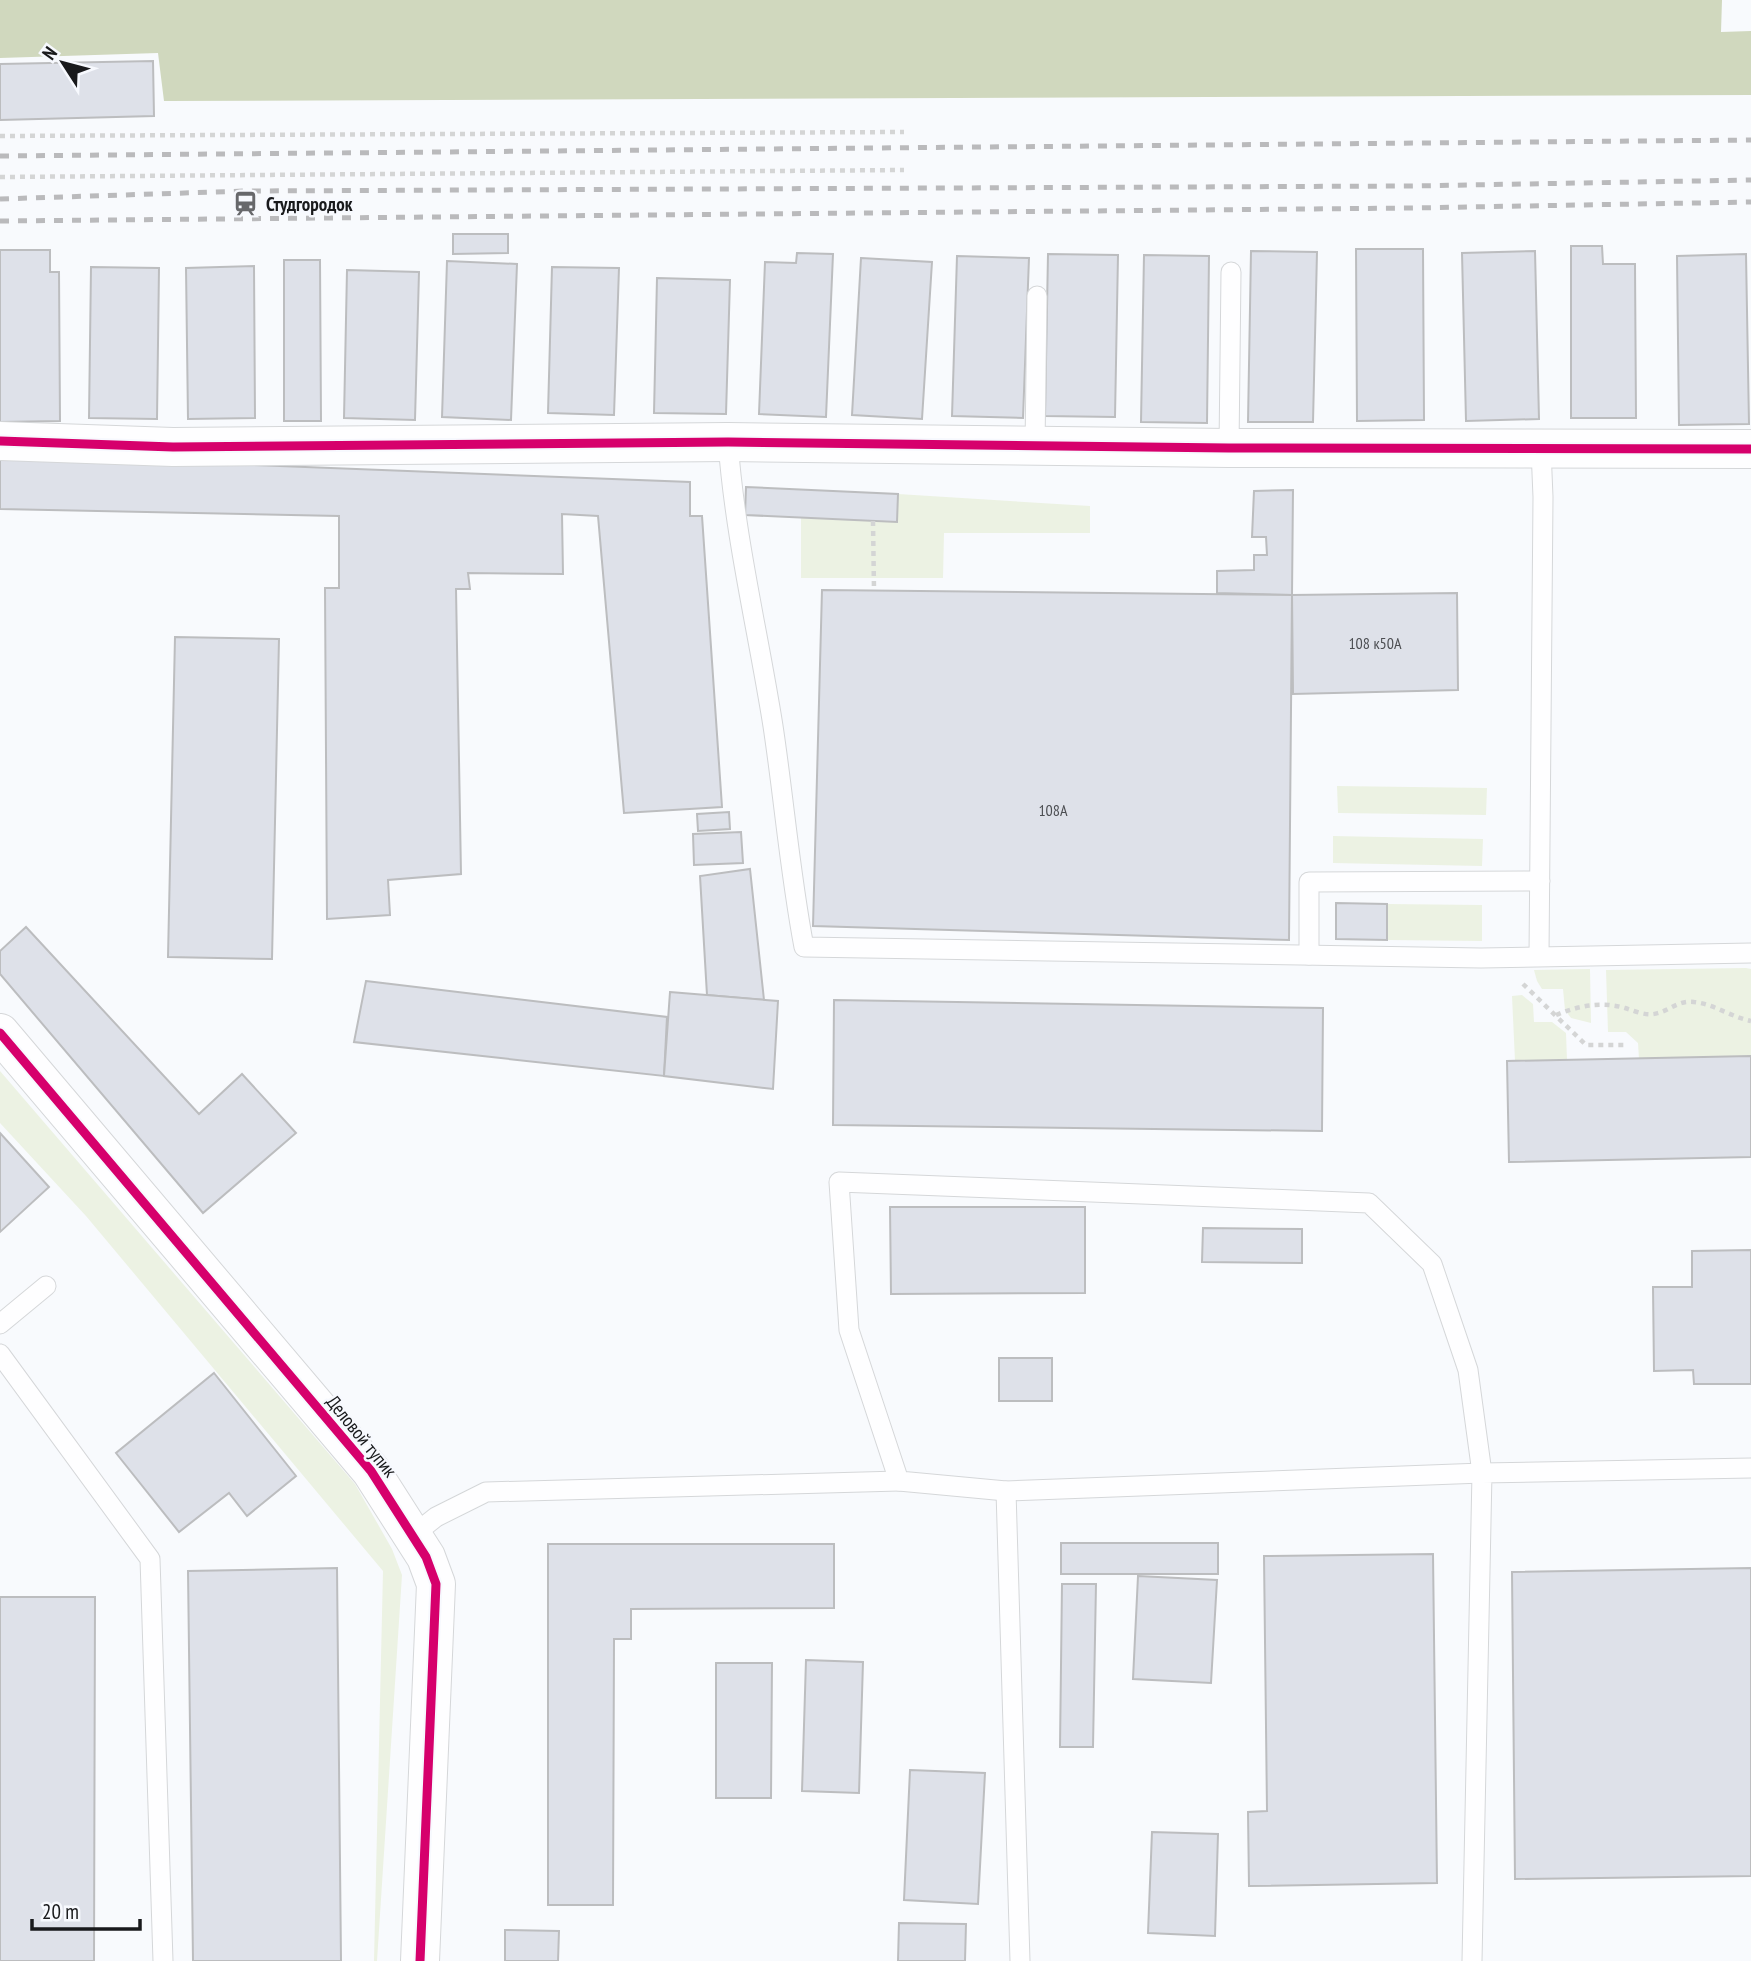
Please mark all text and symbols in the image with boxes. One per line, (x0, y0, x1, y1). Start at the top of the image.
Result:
north arrow (28, 28, 98, 98)
text: N (37, 42, 62, 64)
station icon: Студгородок (232, 190, 260, 218)
place label: Студгородок (266, 192, 353, 216)
house number: 108 к50А (1348, 633, 1402, 653)
house number: 108А (1038, 800, 1068, 820)
street label: Деловой тупик (322, 1390, 403, 1482)
scale bar (32, 1888, 140, 1932)
text: 20 m (42, 1898, 79, 1925)

